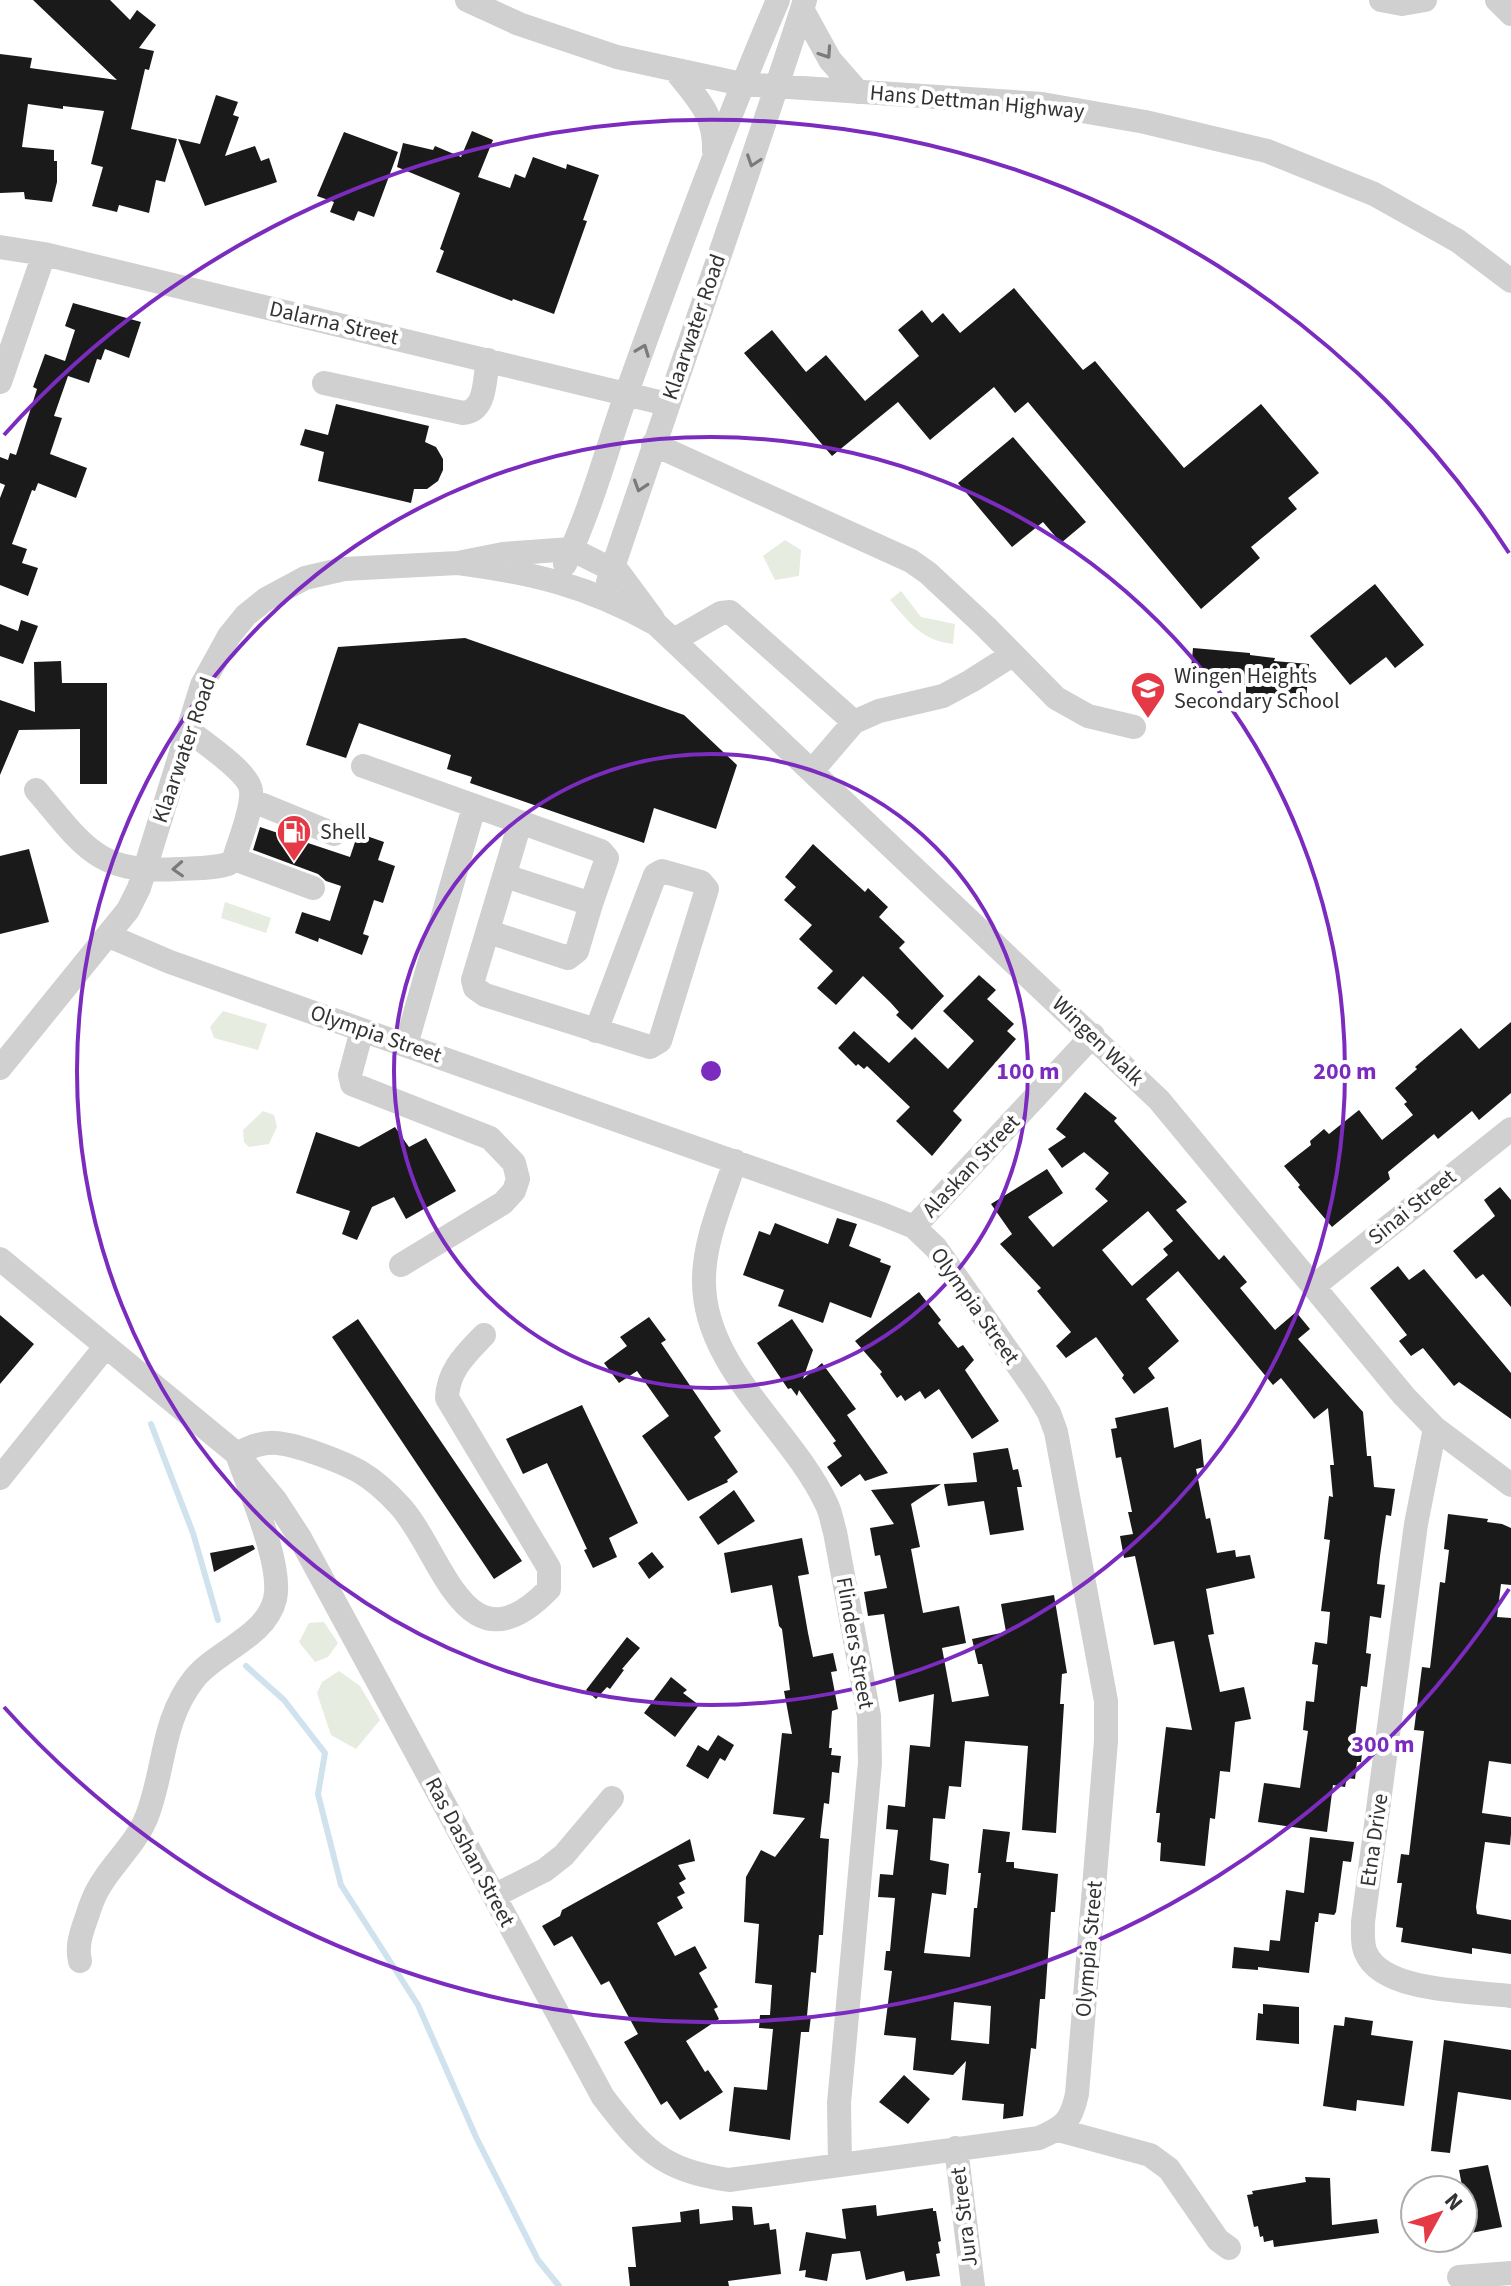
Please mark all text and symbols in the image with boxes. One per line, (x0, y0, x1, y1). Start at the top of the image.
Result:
one-way arrow (816, 45, 831, 59)
street label: Hans Dettman Highway (868, 77, 1086, 127)
one-way arrow (746, 153, 762, 167)
street label: Klaarwater Road (654, 250, 734, 404)
street label: Dalarna Street (266, 293, 402, 354)
one-way arrow (633, 344, 650, 358)
one-way arrow (633, 478, 649, 492)
place label: Wingen Heights Secondary School (1174, 660, 1340, 717)
school or university icon: Wingen Heights Secondary School (1129, 670, 1167, 720)
street label: Klaarwater Road (144, 673, 224, 827)
fuel station icon: Shell (275, 813, 313, 863)
place label: Shell (320, 816, 366, 848)
one-way arrow (171, 860, 184, 877)
street label: Wingen Walk (1045, 989, 1151, 1093)
street label: Olympia Street (306, 997, 446, 1072)
text: 100 m (996, 1054, 1060, 1089)
text: 200 m (1313, 1054, 1377, 1089)
centre of rings (697, 1057, 725, 1085)
street label: Alaskan Street (915, 1107, 1028, 1225)
street label: Sinai Street (1361, 1161, 1463, 1253)
street label: Olympia Street (923, 1241, 1028, 1372)
street label: Flinders Street (828, 1575, 882, 1712)
text: 300 m (1351, 1727, 1415, 1762)
street label: Ras Dashan Street (417, 1771, 523, 1933)
street label: Etna Drive (1352, 1791, 1396, 1889)
street label: Olympia Street (1067, 1879, 1111, 2019)
street label: Jura Street (942, 2165, 986, 2269)
north arrow (1399, 2174, 1479, 2254)
text: N (1437, 2186, 1471, 2218)

